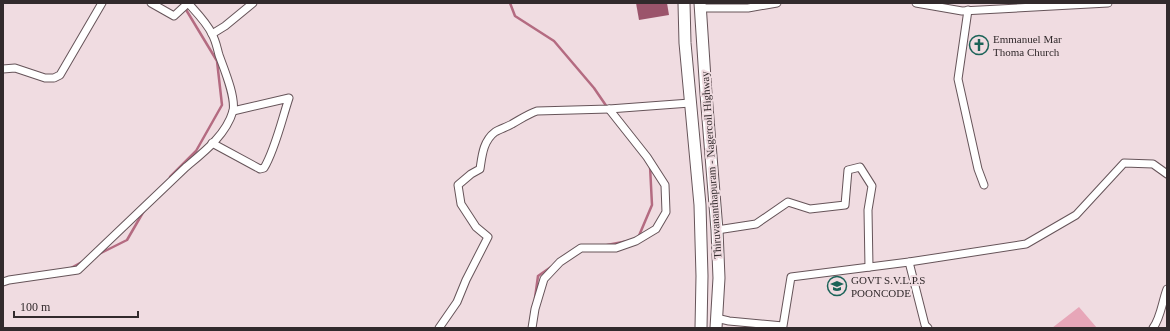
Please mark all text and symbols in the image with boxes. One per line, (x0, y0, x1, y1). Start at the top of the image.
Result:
place label: Emmanuel Mar Thoma Church (993, 33, 1062, 58)
church icon: Emmanuel Mar Thoma Church (968, 34, 990, 56)
street label: Thiruvananthapuram - Nagercoil Highway (698, 70, 724, 259)
place label: GOVT S.V.L.P.S POONCODE (851, 274, 925, 299)
school or university icon: GOVT S.V.L.P.S POONCODE (826, 275, 848, 297)
scale bar (14, 293, 138, 319)
text: 100 m (20, 300, 51, 314)

